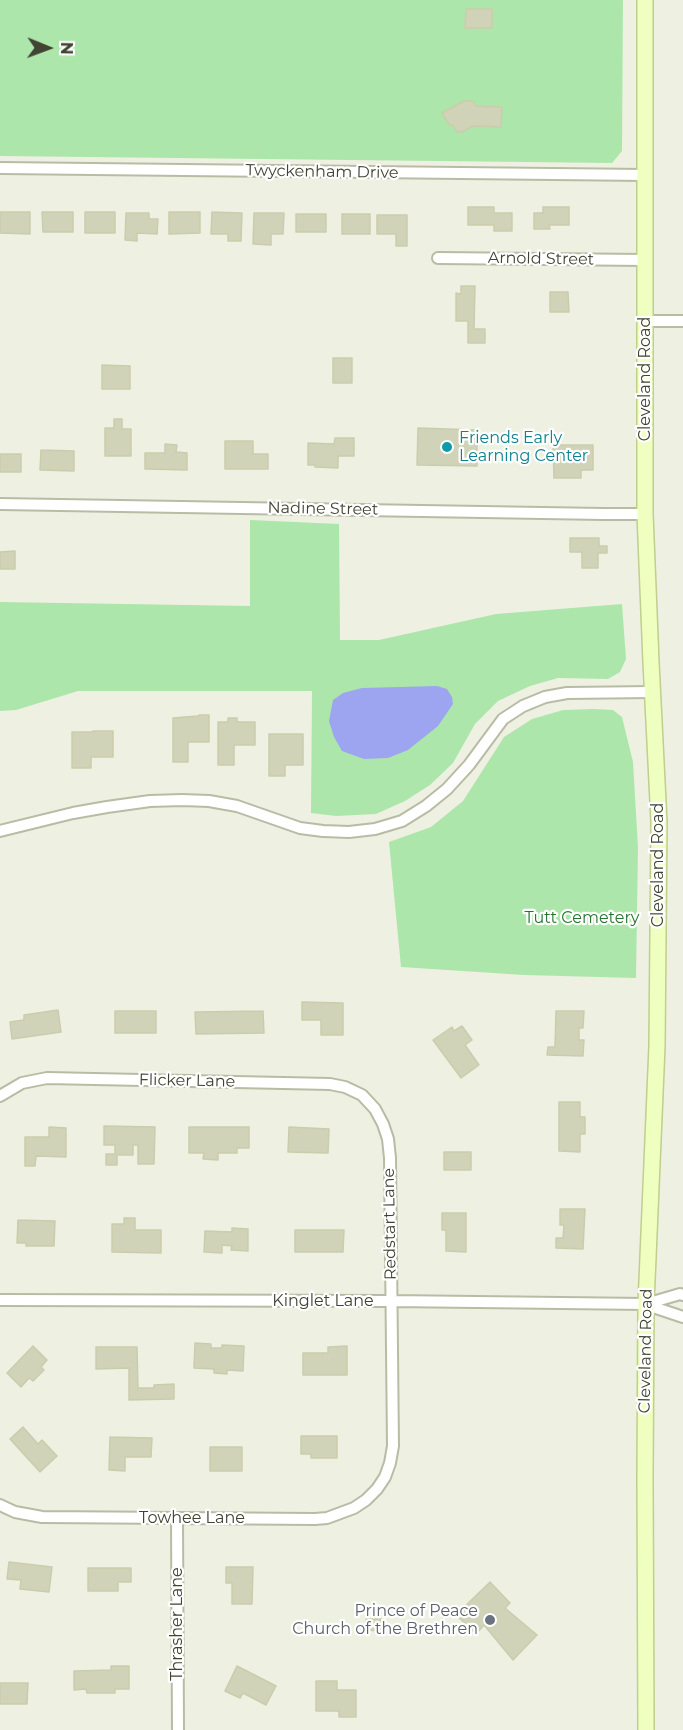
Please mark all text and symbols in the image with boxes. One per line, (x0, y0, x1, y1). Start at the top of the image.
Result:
north arrow (18, 18, 78, 78)
text: N (57, 42, 76, 55)
street label: Twyckenham Drive (245, 161, 399, 183)
street label: Arnold Street (488, 248, 594, 270)
street label: Cleveland Road (635, 317, 655, 441)
place label: Friends Early Learning Center (459, 428, 588, 466)
marker: Friends Early Learning Center (440, 440, 454, 454)
street label: Nadine Street (268, 498, 378, 520)
street label: Cleveland Road (648, 803, 668, 927)
park label: Tutt Cemetery (525, 908, 639, 928)
street label: Flicker Lane (139, 1071, 235, 1091)
street label: Redstart Lane (379, 1168, 401, 1280)
street label: Cleveland Road (635, 1289, 657, 1413)
street label: Kinglet Lane (272, 1291, 374, 1311)
street label: Towhee Lane (139, 1508, 245, 1528)
street label: Thrasher Lane (167, 1567, 187, 1681)
place label: Prince of Peace Church of the Brethren (292, 1601, 478, 1639)
marker: Prince of Peace Church of the Brethren (483, 1613, 497, 1627)

